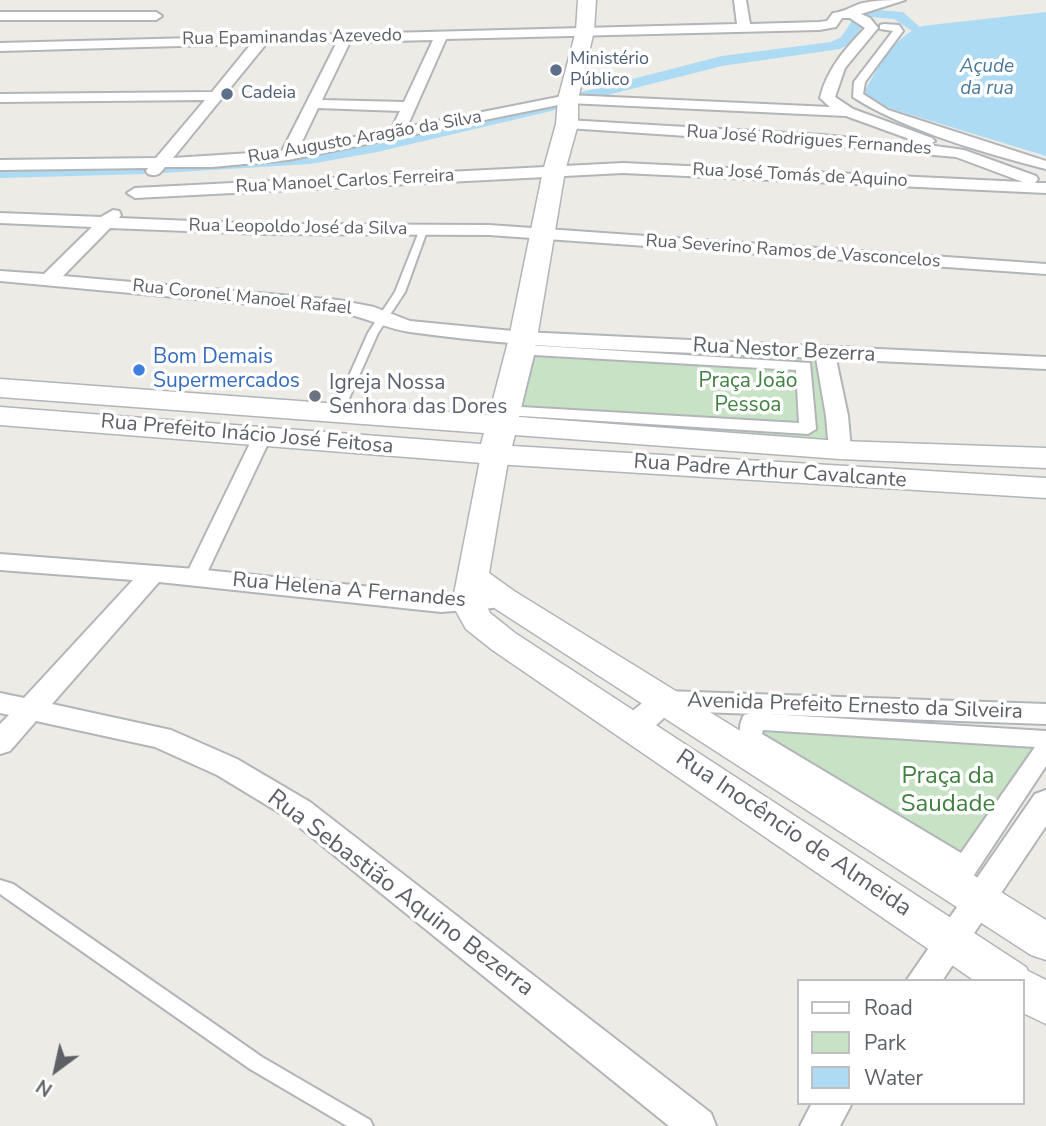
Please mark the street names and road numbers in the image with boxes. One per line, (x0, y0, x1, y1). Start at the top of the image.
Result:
street label: Rua Epaminandas Azevedo (182, 25, 402, 51)
street label: Rua Augusto Aragão da Silva (246, 107, 484, 169)
street label: Rua José Rodrigues Fernandes (686, 122, 932, 160)
street label: Rua José Tomás de Aquino (692, 160, 908, 192)
street label: Rua Manoel Carlos Ferreira (235, 165, 455, 199)
street label: Rua Leopoldo José da Silva (188, 215, 408, 241)
street label: Rua Severino Ramos de Vasconcelos (645, 231, 941, 273)
street label: Rua Coronel Manoel Rafael (131, 276, 353, 320)
street label: Rua Nestor Bezerra (692, 334, 876, 368)
street label: Rua Prefeito Inácio José Feitosa (100, 410, 394, 460)
street label: Rua Padre Arthur Cavalcante (633, 450, 907, 494)
street label: Rua Helena A Fernandes (231, 568, 467, 614)
street label: Avenida Prefeito Ernesto da Silveira (687, 689, 1023, 725)
street label: Rua Inocêncio de Almeida (670, 744, 916, 924)
street label: Rua Sebastião Aquino Bezerra (261, 784, 539, 1004)

